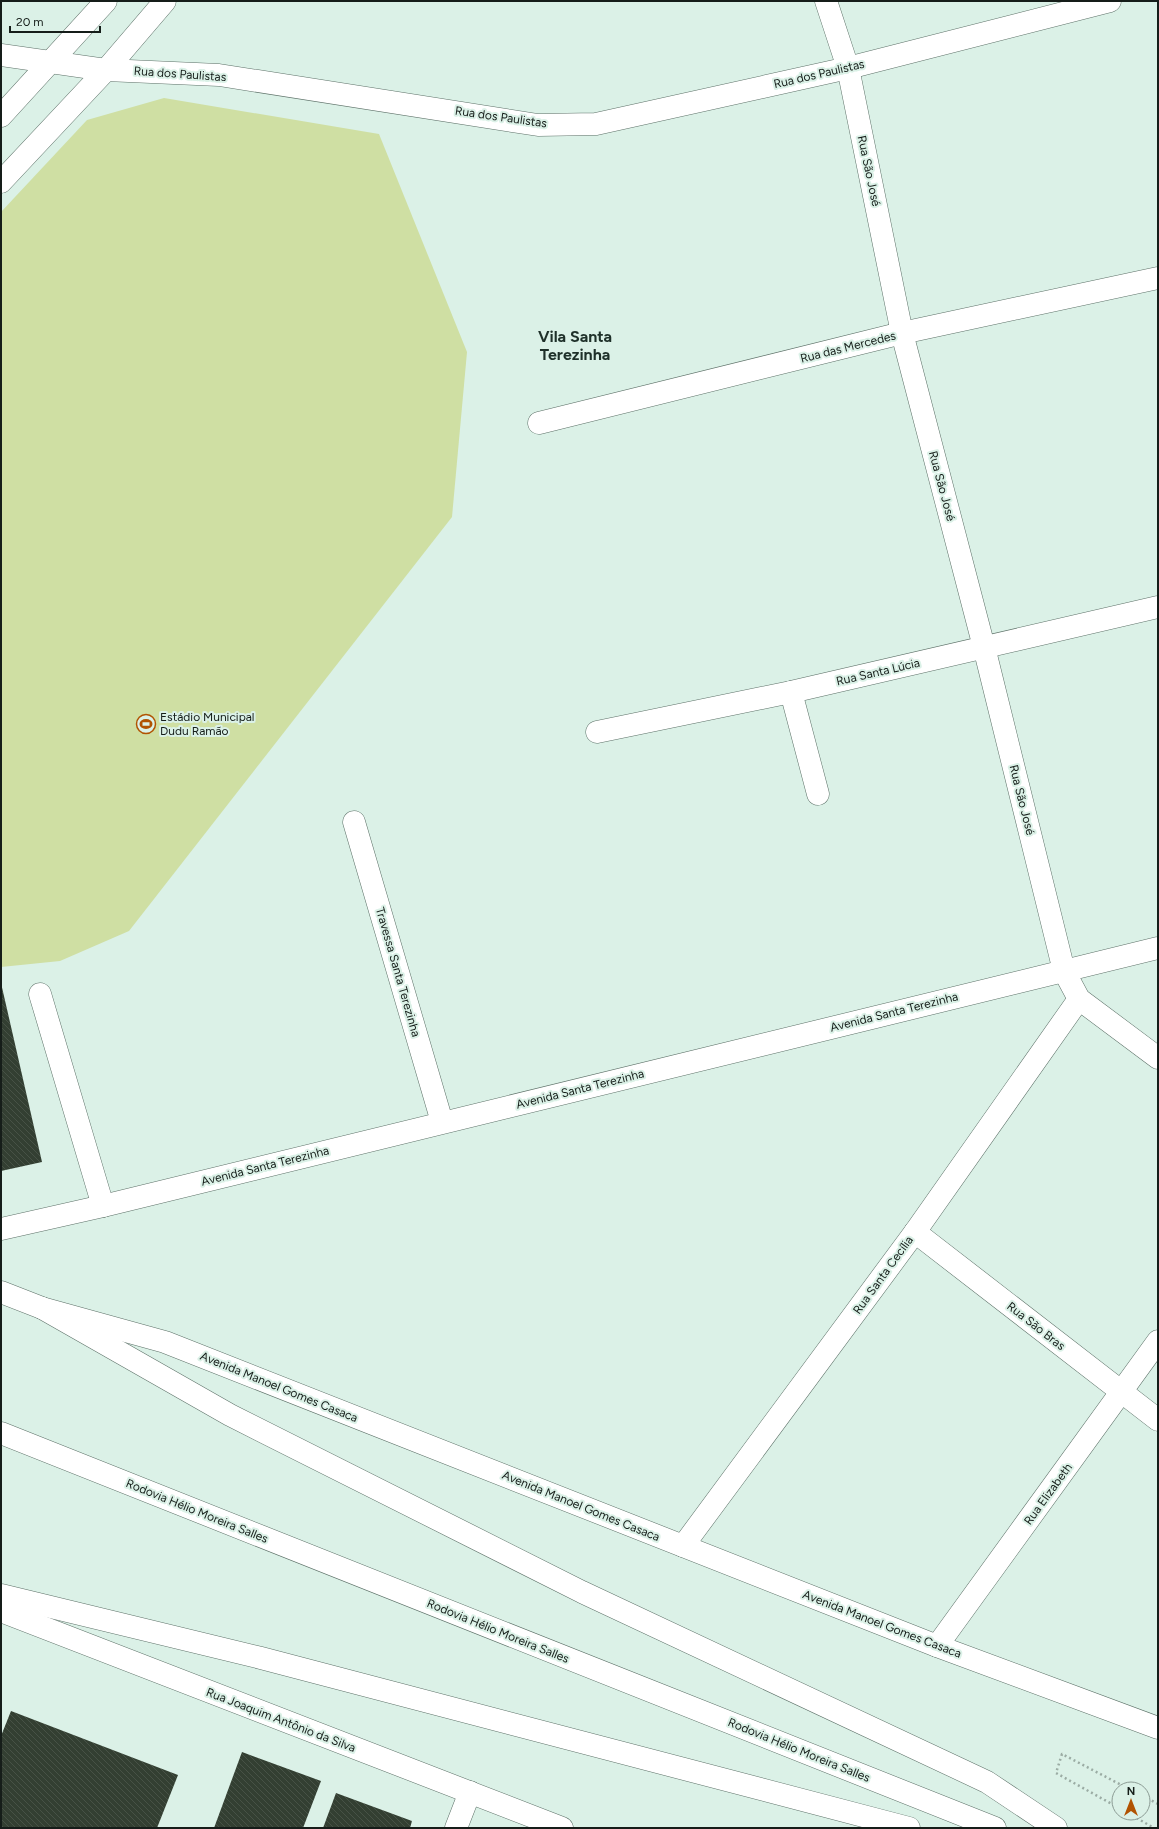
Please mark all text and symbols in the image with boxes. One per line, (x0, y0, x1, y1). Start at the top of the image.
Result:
scale bar (10, 8, 100, 34)
text: 20 m (16, 15, 44, 29)
street label: Rua dos Paulistas (772, 57, 866, 91)
street label: Rua dos Paulistas (133, 64, 227, 84)
street label: Rua dos Paulistas (454, 104, 548, 130)
street label: Rua São José (855, 134, 883, 208)
district label: Vila Santa Terezinha (538, 327, 612, 364)
street label: Rua das Mercedes (799, 328, 898, 366)
street label: Rua São José (926, 449, 958, 523)
street label: Rua Santa Lúcia (835, 656, 921, 688)
place label: Estádio Municipal Dudu Ramão (160, 710, 255, 738)
sports icon: Estádio Municipal Dudu Ramão (135, 713, 157, 735)
street label: Rua São José (1006, 763, 1038, 837)
street label: Travessa Santa Terezinha (373, 906, 423, 1038)
street label: Avenida Santa Terezinha (829, 989, 959, 1035)
street label: Avenida Santa Terezinha (515, 1066, 645, 1112)
street label: Avenida Santa Terezinha (200, 1143, 330, 1189)
street label: Rua Santa Cecília (850, 1233, 916, 1317)
street label: Rua São Bras (1004, 1299, 1068, 1353)
street label: Avenida Manoel Gomes Casaca (198, 1349, 360, 1425)
street label: Rua Elizabeth (1021, 1460, 1075, 1528)
street label: Avenida Manoel Gomes Casaca (500, 1468, 662, 1544)
street label: Rodovia Hélio Moreira Salles (124, 1476, 270, 1546)
street label: Avenida Manoel Gomes Casaca (801, 1587, 963, 1661)
street label: Rodovia Hélio Moreira Salles (425, 1596, 571, 1666)
street label: Rua Joaquim Antônio da Silva (204, 1685, 358, 1755)
street label: Rodovia Hélio Moreira Salles (726, 1715, 872, 1785)
north arrow (1111, 1781, 1151, 1821)
text: N (1127, 1785, 1135, 1798)

